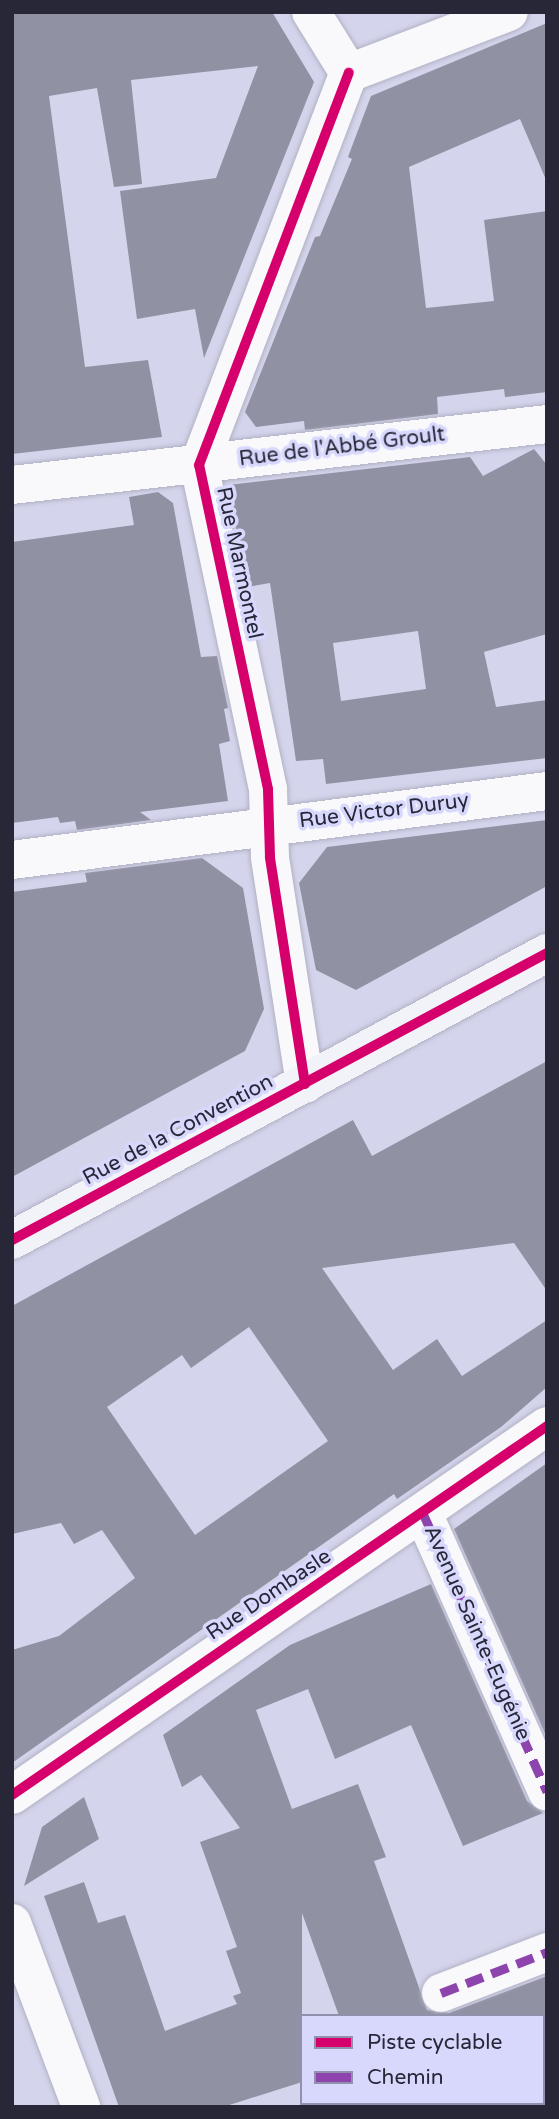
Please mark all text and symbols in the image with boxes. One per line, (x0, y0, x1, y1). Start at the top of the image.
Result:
street label: Rue de l'Abbé Groult (238, 422, 446, 472)
street label: Rue Marmontel (211, 485, 267, 641)
street label: Rue Victor Duruy (298, 788, 470, 834)
street label: Rue de la Convention (78, 1069, 278, 1191)
street label: Avenue Sainte-Eugénie (418, 1522, 536, 1744)
street label: Rue Dombasle (202, 1544, 336, 1646)
legend (300, 2014, 545, 2105)
text: Piste cyclable (367, 2030, 502, 2055)
text: Chemin (367, 2065, 444, 2090)

